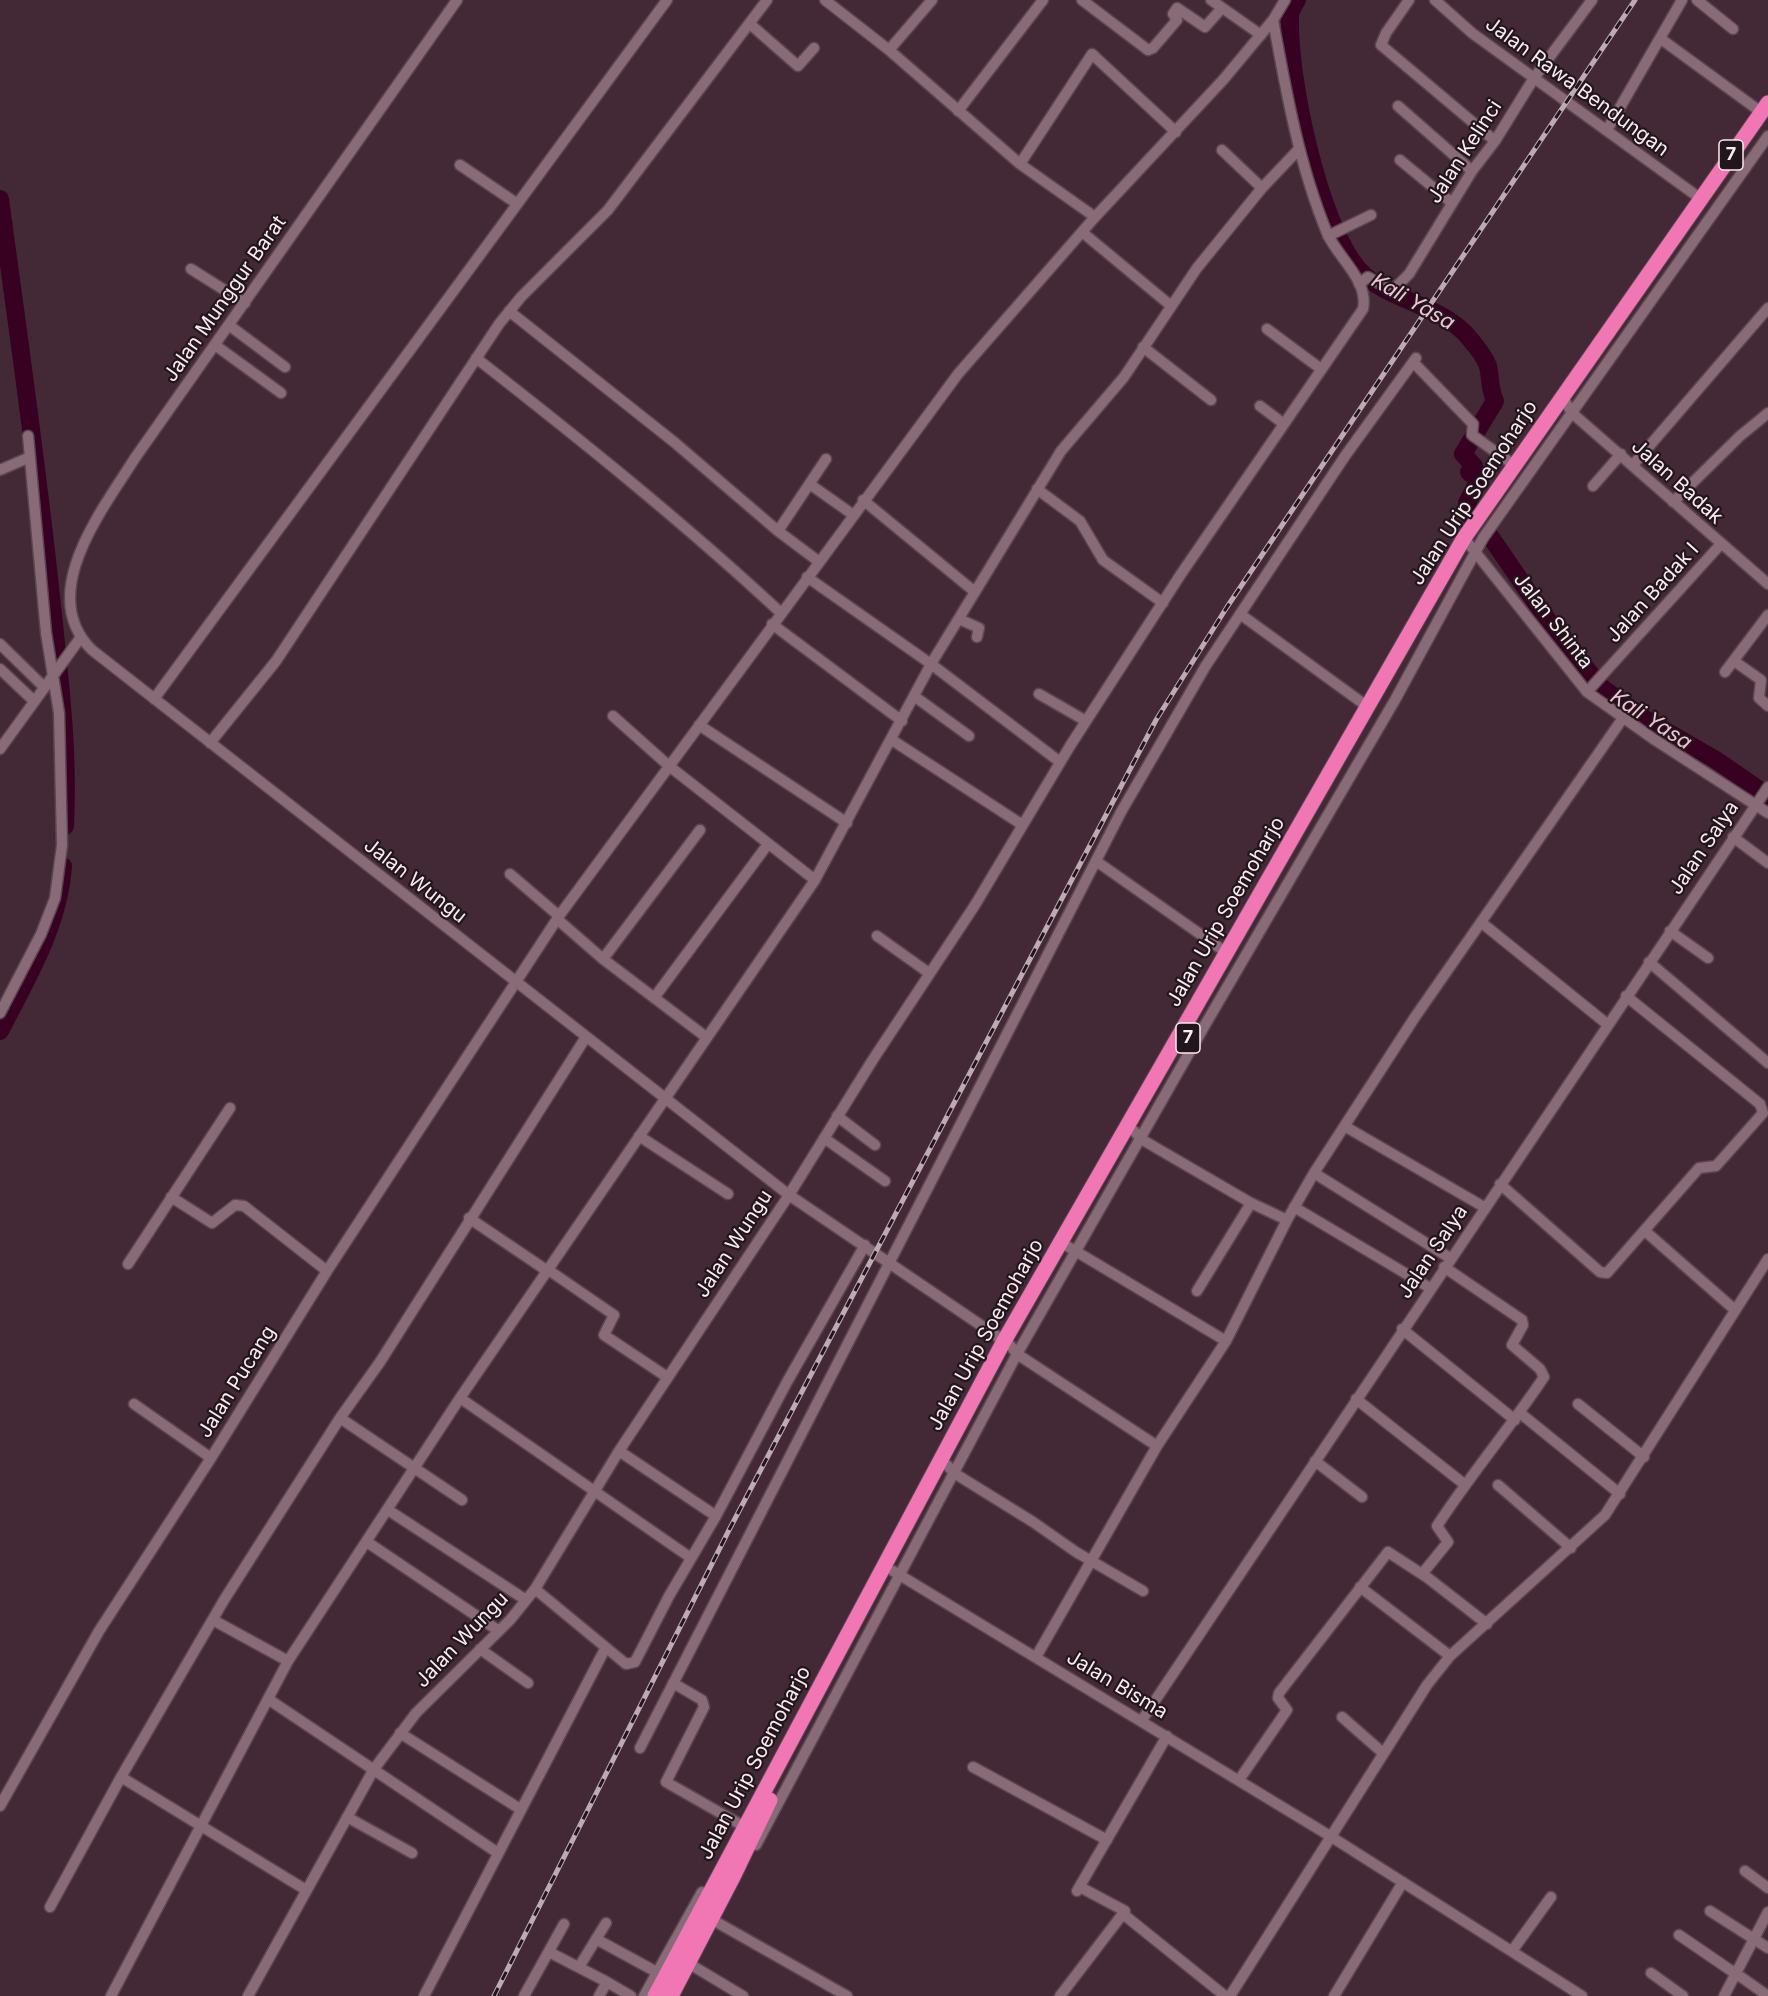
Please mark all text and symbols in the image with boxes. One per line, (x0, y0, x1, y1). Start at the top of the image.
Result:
street label: Jalan Rawa Bendungan (1480, 12, 1674, 162)
street label: Jalan Kelinci (1423, 96, 1507, 208)
road number: 7 (1719, 140, 1743, 170)
street label: Jalan Munggur Barat (159, 211, 291, 387)
water label: Kali Yasa (1367, 268, 1459, 336)
street label: Jalan Urip Soemoharjo (1405, 396, 1543, 590)
street label: Jalan Badak (1626, 435, 1728, 529)
street label: Jalan Badak I (1602, 538, 1704, 648)
street label: Jalan Shinta (1508, 568, 1598, 674)
water label: Kali Yasa (1606, 684, 1696, 756)
street label: Jalan Salya (1664, 797, 1744, 899)
street label: Jalan Urip Soemoharjo (1162, 813, 1290, 1011)
street label: Jalan Wungu (359, 833, 471, 929)
road number: 7 (1176, 1023, 1200, 1053)
street label: Jalan Wungu (690, 1186, 778, 1302)
street label: Jalan Salya (1393, 1201, 1473, 1303)
street label: Jalan Urip Soemoharjo (923, 1235, 1049, 1435)
street label: Jalan Pucang (193, 1321, 281, 1443)
street label: Jalan Wungu (410, 1587, 514, 1693)
street label: Jalan Bisma (1062, 1646, 1172, 1724)
street label: Jalan Urip Soemoharjo (694, 1662, 816, 1864)

